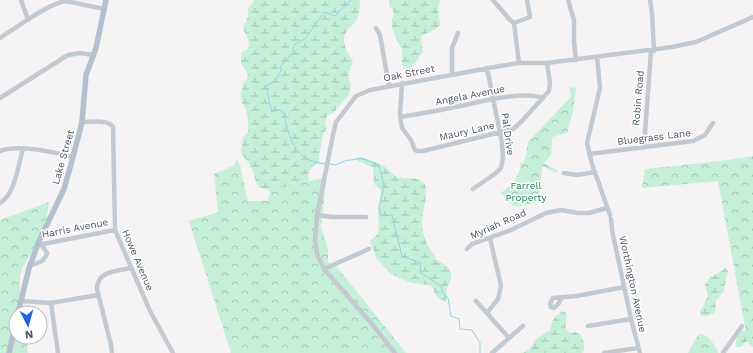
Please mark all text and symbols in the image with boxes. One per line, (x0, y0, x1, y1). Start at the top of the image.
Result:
street label: Oak Street (382, 62, 436, 83)
street label: Robin Road (630, 70, 646, 126)
street label: Angela Avenue (434, 83, 506, 107)
street label: Pal Drive (500, 112, 516, 156)
street label: Maury Lane (438, 119, 496, 143)
street label: Bluegrass Lane (617, 127, 692, 147)
street label: Lake Street (50, 128, 76, 186)
park label: Farrell Property (505, 180, 547, 203)
street label: Myriah Road (468, 207, 528, 241)
street label: Harris Avenue (41, 216, 109, 240)
street label: Howe Avenue (120, 228, 156, 292)
street label: Worthington Avenue (617, 235, 649, 333)
north arrow (8, 305, 48, 345)
text: N (24, 328, 34, 341)

